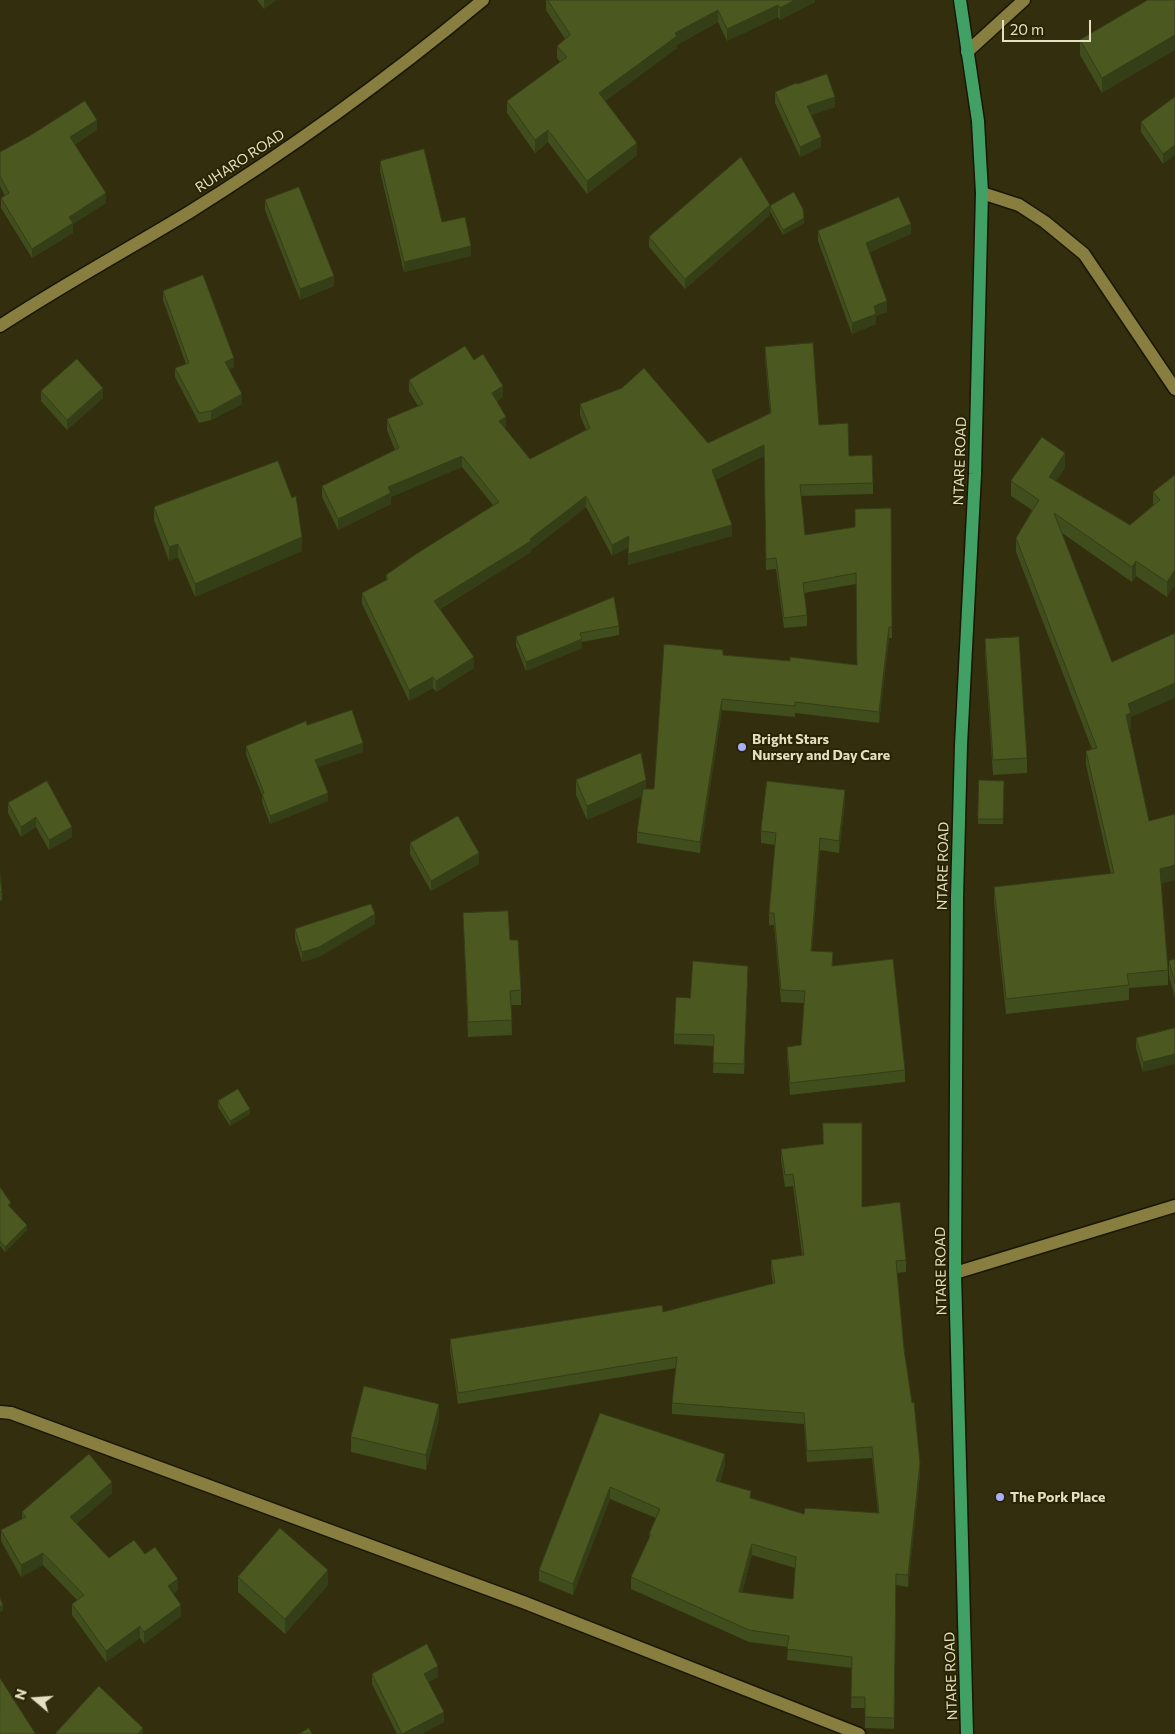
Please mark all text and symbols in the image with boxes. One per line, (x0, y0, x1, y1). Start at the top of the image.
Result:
scale bar (1005, 10, 1094, 42)
text: 20 m (1010, 20, 1044, 38)
street label: RUHARO ROAD (192, 126, 288, 196)
street label: NTARE ROAD (950, 416, 970, 506)
place label: Bright Stars Nursery and Day Care (752, 731, 890, 764)
marker: Bright Stars Nursery and Day Care (736, 741, 748, 753)
street label: NTARE ROAD (934, 822, 952, 910)
street label: NTARE ROAD (932, 1227, 950, 1315)
place label: The Pork Place (1010, 1489, 1105, 1505)
marker: The Pork Place (994, 1491, 1006, 1503)
street label: NTARE ROAD (941, 1631, 961, 1721)
north arrow (10, 1674, 60, 1724)
text: N (11, 1687, 30, 1702)

